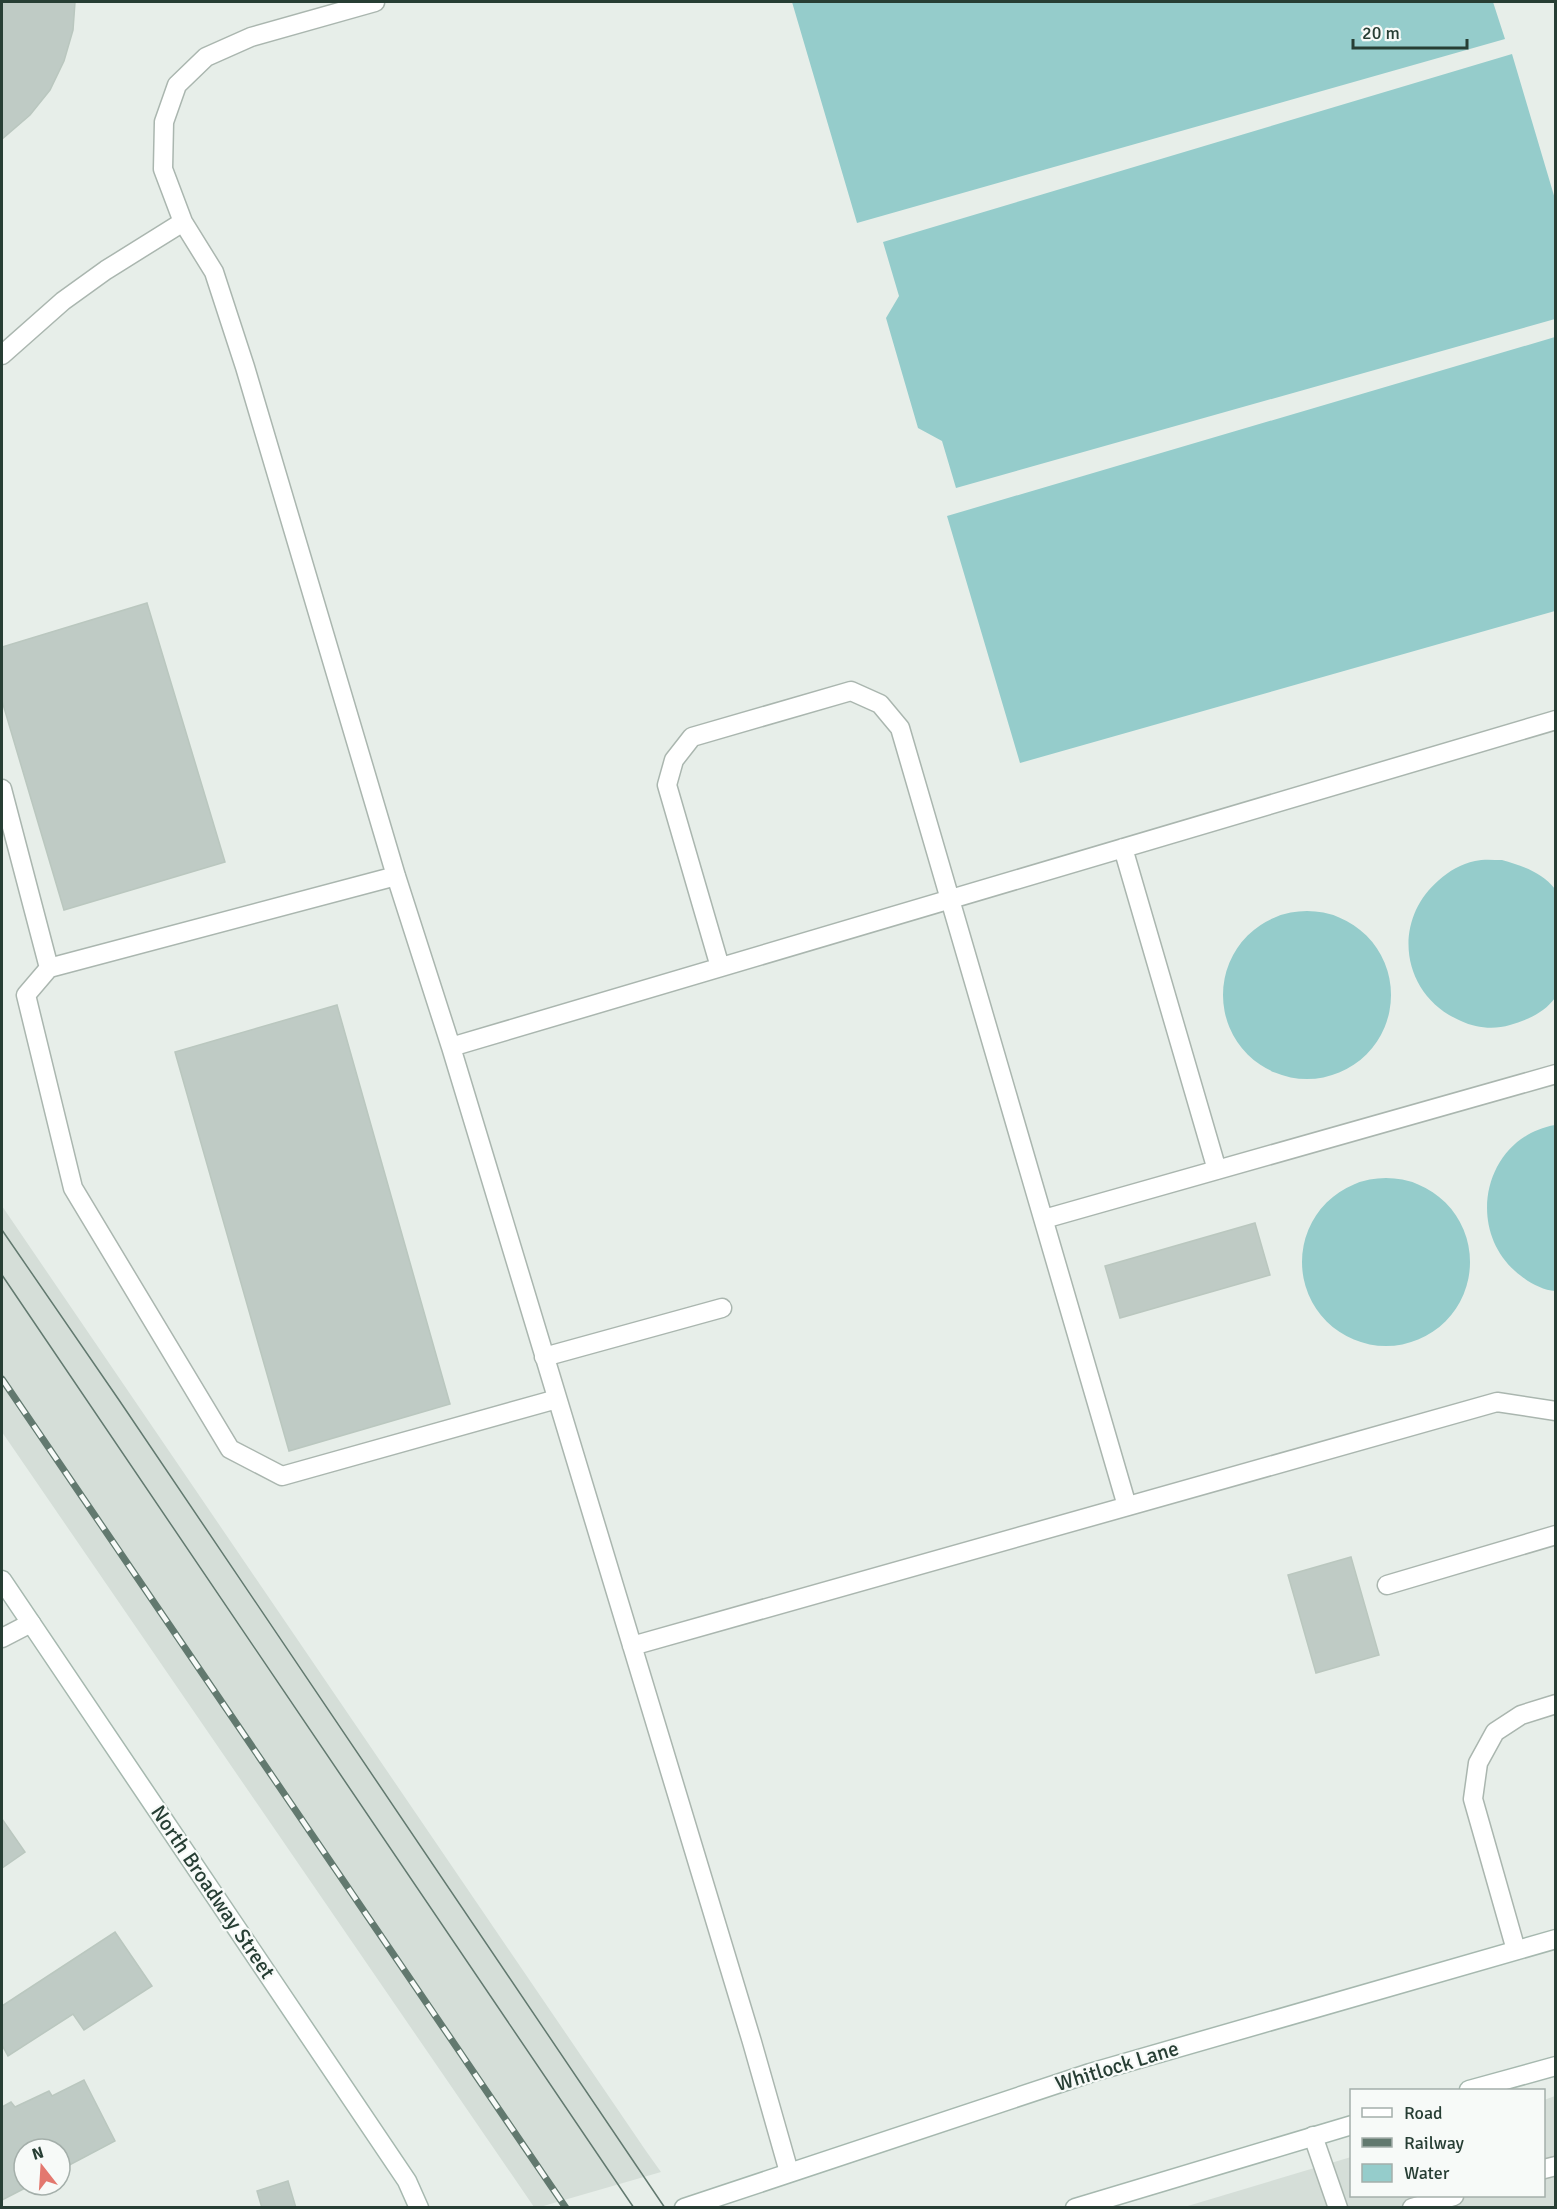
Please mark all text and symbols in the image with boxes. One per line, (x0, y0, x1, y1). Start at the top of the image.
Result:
scale bar (1353, 12, 1467, 50)
text: 20 m (1362, 22, 1400, 44)
street label: North Broadway Street (145, 1800, 281, 1984)
street label: Whitlock Lane (1052, 2035, 1182, 2097)
legend (1350, 2089, 1545, 2197)
text: Road (1404, 2102, 1443, 2124)
text: Railway (1404, 2132, 1465, 2154)
north arrow (12, 2137, 72, 2197)
text: N (30, 2142, 46, 2165)
text: Water (1404, 2162, 1450, 2184)

